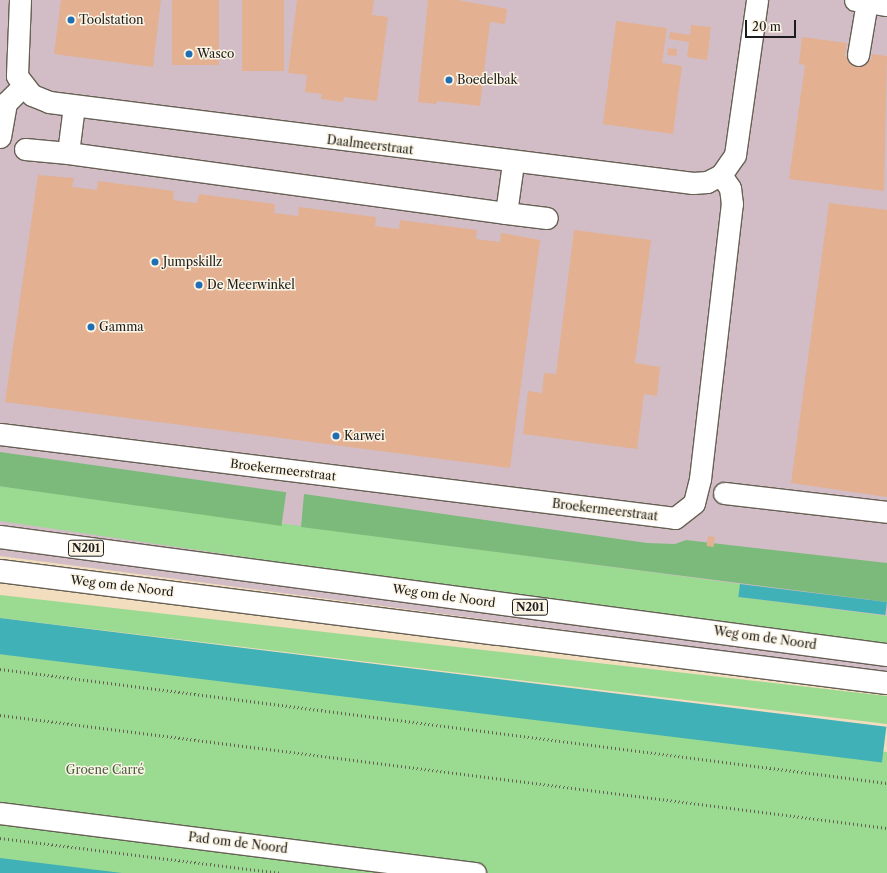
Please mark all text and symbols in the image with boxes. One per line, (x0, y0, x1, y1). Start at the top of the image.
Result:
scale bar (747, 12, 798, 38)
place label: Toolstation (79, 13, 144, 27)
marker: Toolstation (66, 15, 76, 25)
text: 20 m (752, 19, 781, 34)
place label: Wasco (197, 47, 234, 61)
marker: Wasco (184, 49, 194, 59)
place label: Boedelbak (457, 73, 518, 87)
marker: Boedelbak (444, 75, 454, 85)
street label: Daalmeerstraat (326, 133, 414, 157)
place label: Jumpskillz (163, 255, 222, 269)
marker: Jumpskillz (150, 257, 160, 267)
place label: De Meerwinkel (207, 278, 295, 292)
marker: De Meerwinkel (194, 280, 204, 290)
place label: Gamma (99, 320, 144, 334)
marker: Gamma (86, 322, 96, 332)
place label: Karwei (344, 429, 385, 443)
marker: Karwei (331, 431, 341, 441)
street label: Broekermeerstraat (229, 456, 337, 484)
street label: Broekermeerstraat (551, 496, 659, 524)
road number: N201 (67, 539, 105, 557)
street label: Weg om de Noord (70, 573, 174, 599)
street label: Weg om de Noord (392, 582, 496, 610)
road number: N201 (511, 598, 549, 616)
street label: Weg om de Noord (713, 624, 817, 652)
park label: Groene Carré (66, 763, 144, 777)
street label: Pad om de Noord (187, 830, 289, 856)

